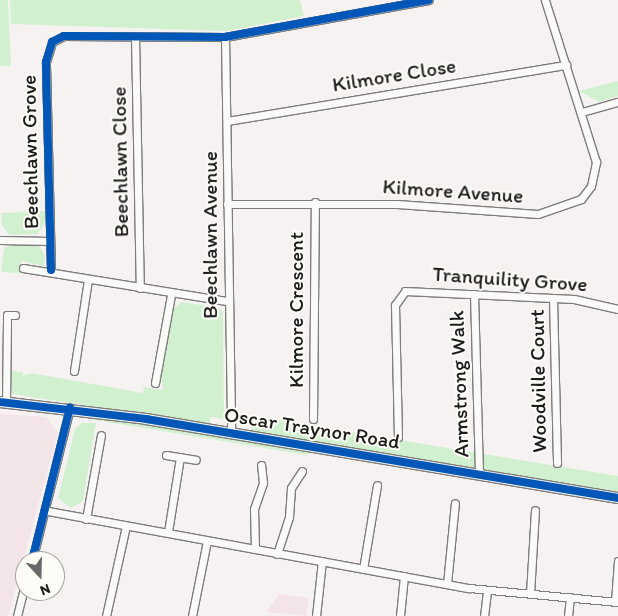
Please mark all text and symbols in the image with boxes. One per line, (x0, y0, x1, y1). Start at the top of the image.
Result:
street label: Kilmore Close (330, 53, 458, 97)
street label: Beechlawn Grove (16, 75, 44, 229)
street label: Beechlawn Close (106, 86, 134, 238)
street label: Beechlawn Avenue (197, 152, 223, 318)
street label: Kilmore Avenue (382, 174, 524, 208)
street label: Kilmore Crescent (283, 232, 309, 388)
street label: Tranquility Grove (432, 261, 588, 297)
street label: Woodville Court (524, 309, 552, 453)
street label: Armstrong Walk (444, 310, 474, 458)
street label: Oscar Traynor Road (222, 402, 402, 454)
north arrow (15, 551, 65, 601)
text: N (38, 580, 53, 599)

